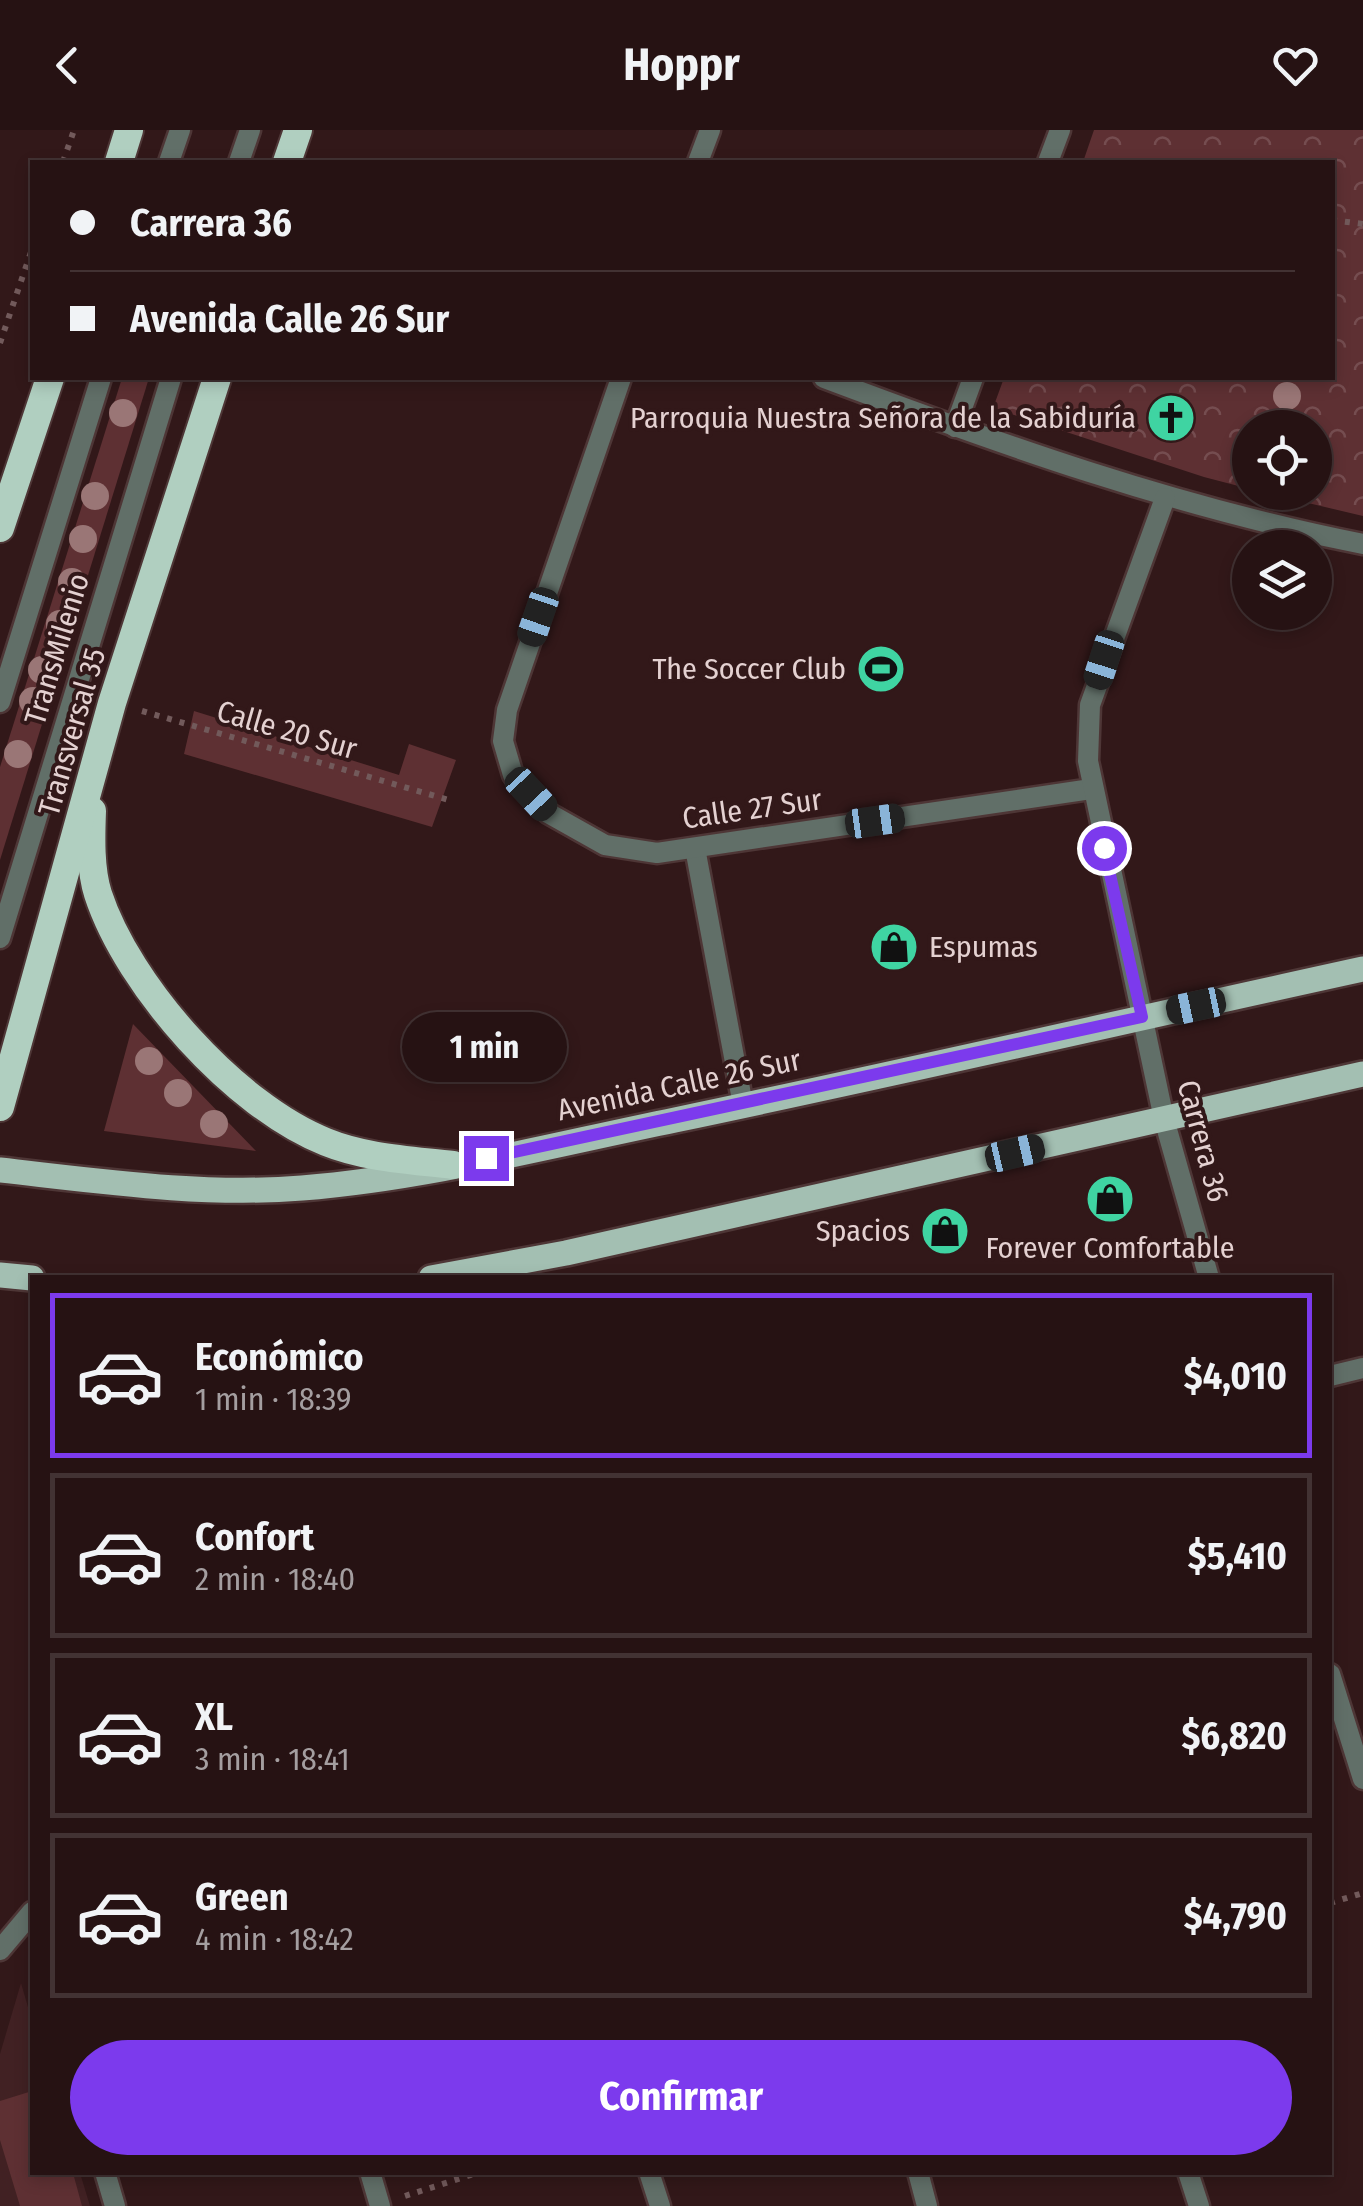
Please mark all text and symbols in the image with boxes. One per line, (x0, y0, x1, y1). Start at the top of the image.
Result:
icon: back (40, 38, 95, 93)
text: Hoppr (623, 38, 740, 92)
icon: heart (1268, 38, 1323, 93)
text: Carrera 36 (130, 200, 292, 246)
text: Avenida Calle 26 Sur (130, 296, 449, 342)
church icon: Parroquia Nuestra Señora de la Sabiduría (1145, 392, 1197, 444)
place label: Parroquia Nuestra Señora de la Sabiduría (630, 400, 1136, 436)
map controls (1232, 410, 1332, 630)
button: locate (1232, 410, 1332, 510)
button: layers (1232, 530, 1332, 630)
street label: TransMilenio (17, 569, 97, 729)
car (514, 584, 562, 650)
car (1080, 627, 1128, 693)
sports icon: The Soccer Club (855, 643, 907, 695)
street label: Transversal 35 (31, 644, 113, 820)
place label: The Soccer Club (652, 651, 846, 687)
street label: Calle 20 Sur (213, 693, 362, 767)
car (500, 762, 562, 826)
street label: Calle 27 Sur (680, 781, 824, 837)
car (843, 802, 907, 840)
route start (1082, 826, 1127, 871)
shop icon: Espumas (868, 921, 920, 973)
place label: Espumas (929, 929, 1038, 965)
car (1164, 985, 1228, 1027)
callout: 1 min (404, 1013, 568, 1083)
text: 1 min (450, 1028, 519, 1066)
street label: Avenida Calle 26 Sur (554, 1041, 805, 1128)
street label: Carrera 36 (1170, 1076, 1236, 1206)
car (982, 1132, 1048, 1174)
route end (464, 1136, 509, 1181)
shop icon: Forever Comfortable (1084, 1173, 1136, 1225)
shop icon: Spacios (919, 1205, 971, 1257)
place label: Spacios (816, 1213, 910, 1249)
place label: Forever Comfortable (985, 1230, 1235, 1266)
icon: car (75, 1331, 165, 1421)
text: Económico (195, 1334, 364, 1380)
text: $4,010 (1184, 1353, 1287, 1399)
text: 1 min · 18:39 (195, 1380, 352, 1418)
icon: car (75, 1511, 165, 1601)
text: Confort (195, 1514, 314, 1560)
text: $5,410 (1188, 1533, 1287, 1579)
text: 2 min · 18:40 (195, 1560, 355, 1598)
icon: car (75, 1691, 165, 1781)
text: XL (195, 1694, 233, 1740)
text: $6,820 (1181, 1713, 1287, 1759)
text: 3 min · 18:41 (195, 1740, 350, 1778)
icon: car (75, 1871, 165, 1961)
text: Green (195, 1874, 289, 1920)
text: $4,790 (1184, 1893, 1287, 1939)
text: 4 min · 18:42 (195, 1920, 354, 1958)
button: Confirmar (70, 2040, 1292, 2155)

